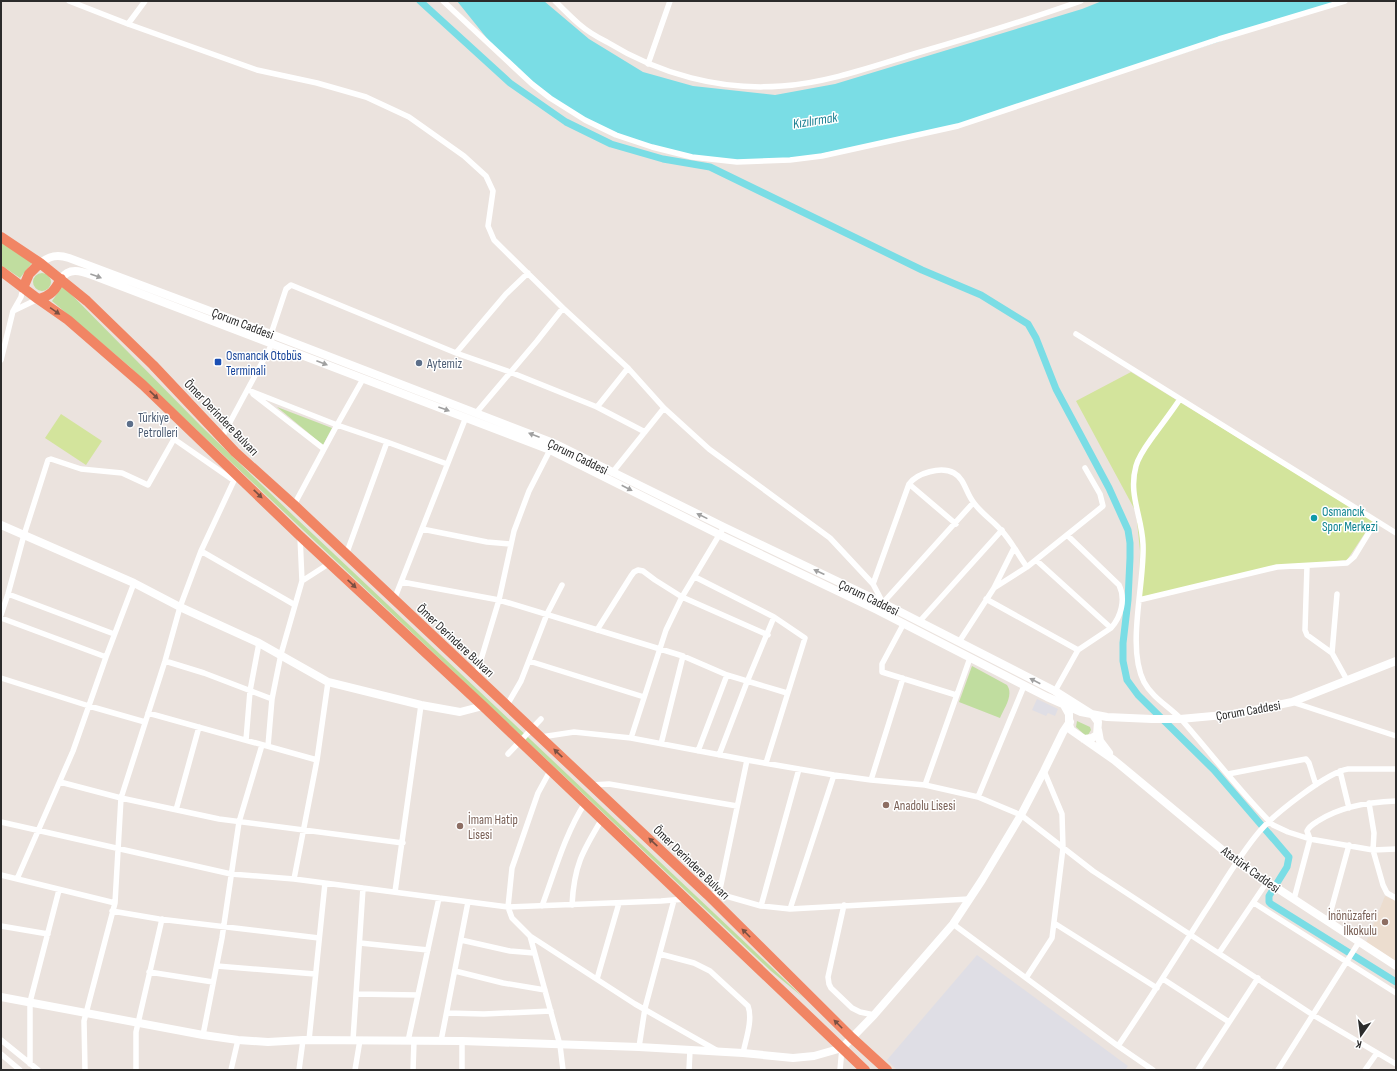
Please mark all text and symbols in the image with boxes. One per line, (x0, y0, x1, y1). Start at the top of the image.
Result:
water label: Kızılırmak (792, 108, 839, 132)
one-way arrow (90, 274, 102, 280)
street label: Çorum Caddesi (209, 305, 276, 343)
one-way arrow (49, 307, 60, 315)
place label: Osmancık Otobüs Terminali (226, 348, 302, 379)
place label: Aytemiz (426, 356, 462, 372)
marker: Osmancık Otobüs Terminali (213, 357, 223, 367)
marker: Aytemiz (414, 358, 424, 368)
one-way arrow (316, 361, 328, 367)
street label: Ömer Derindere Bulvarı (181, 375, 263, 459)
one-way arrow (149, 390, 159, 400)
one-way arrow (438, 406, 450, 412)
place label: Türkiye Petrolleri (138, 410, 178, 441)
marker: Türkiye Petrolleri (125, 419, 135, 429)
one-way arrow (528, 432, 540, 438)
street label: Çorum Caddesi (545, 435, 610, 478)
one-way arrow (621, 485, 633, 491)
one-way arrow (253, 489, 263, 499)
place label: Osmancık Spor Merkezi (1322, 504, 1378, 535)
one-way arrow (696, 513, 707, 519)
marker: Osmancık Spor Merkezi (1309, 513, 1319, 523)
one-way arrow (813, 569, 824, 575)
street label: Çorum Caddesi (836, 576, 901, 619)
one-way arrow (347, 579, 357, 588)
street label: Ömer Derindere Bulvarı (413, 600, 498, 681)
one-way arrow (1029, 678, 1041, 684)
street label: Çorum Caddesi (1215, 697, 1282, 725)
one-way arrow (553, 749, 563, 758)
place label: Anadolu Lisesi (893, 798, 955, 814)
marker: Anadolu Lisesi (881, 800, 891, 810)
place label: İmam Hatip Lisesi (468, 811, 518, 843)
marker: İmam Hatip Lisesi (455, 821, 465, 831)
street label: Ömer Derindere Bulvarı (650, 821, 734, 903)
one-way arrow (647, 838, 658, 847)
street label: Atatürk Caddesi (1217, 842, 1283, 897)
place label: İnönüzaferi İlkokulu (1328, 907, 1377, 939)
marker: İnönüzaferi İlkokulu (1380, 917, 1390, 927)
one-way arrow (741, 928, 751, 938)
north arrow (1341, 1015, 1381, 1055)
one-way arrow (833, 1019, 843, 1029)
text: K (1354, 1037, 1363, 1051)

